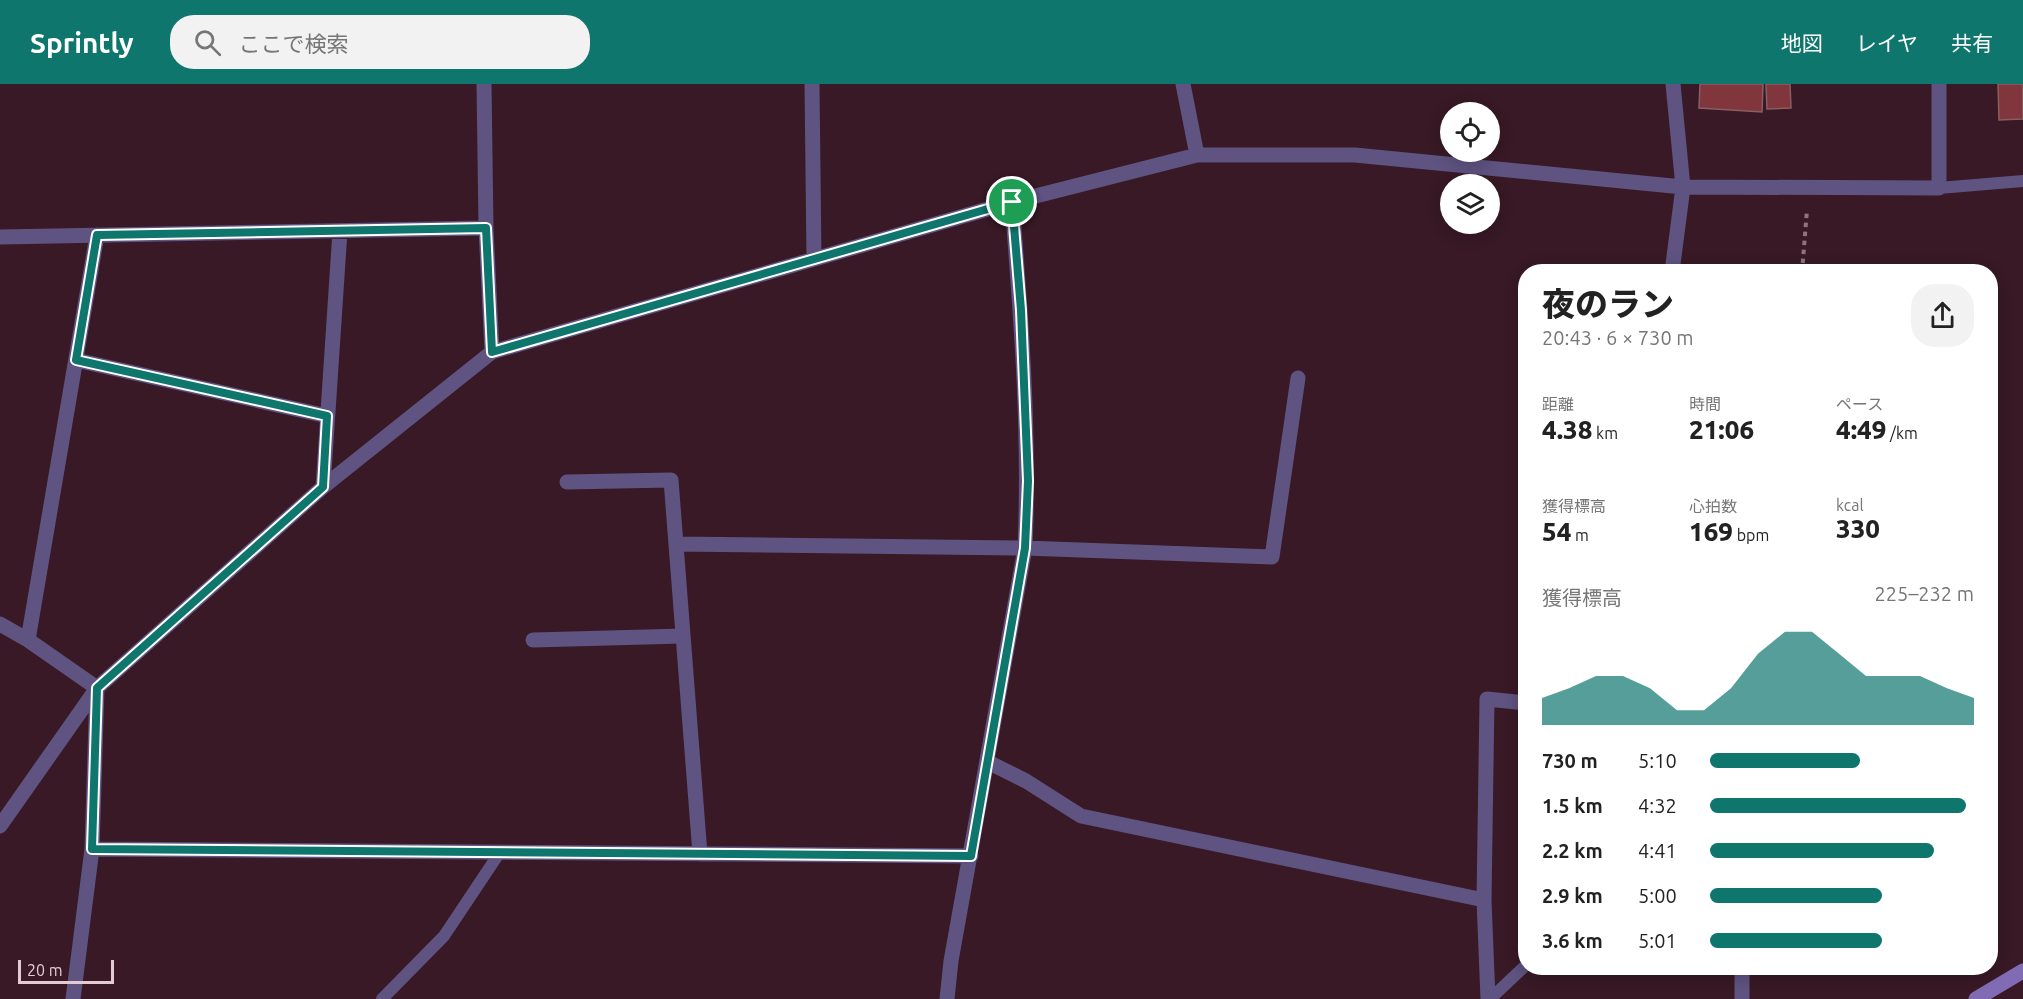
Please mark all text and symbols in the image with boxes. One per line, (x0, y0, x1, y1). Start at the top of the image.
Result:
search box (170, 15, 590, 69)
icon: search (191, 26, 224, 59)
text: Sprintly (30, 27, 134, 58)
text: ここで検索 (239, 31, 349, 56)
text: 地図 (1781, 31, 1823, 55)
text: レイヤ (1856, 31, 1918, 55)
text: 共有 (1951, 31, 1993, 55)
map controls (1440, 102, 1500, 234)
button: locate (1440, 102, 1500, 162)
button: layers (1440, 174, 1500, 234)
pin (986, 176, 1037, 227)
icon: arrive (995, 185, 1028, 218)
button: share (1911, 284, 1974, 347)
text: 夜のラン (1542, 285, 1674, 322)
text: 20:43 · 6 × 730 m (1542, 326, 1694, 349)
text: 距離 (1542, 395, 1574, 413)
text: 時間 (1689, 395, 1721, 413)
text: ペース (1836, 395, 1883, 413)
text: 4.38 (1542, 415, 1592, 444)
text: 21:06 (1689, 415, 1754, 444)
text: 4:49 (1836, 415, 1886, 444)
text: km (1592, 424, 1618, 442)
text: /km (1886, 424, 1918, 442)
text: kcal (1836, 496, 1864, 514)
text: 獲得標高 (1542, 497, 1606, 515)
text: 心拍数 (1689, 497, 1737, 515)
text: 330 (1836, 514, 1880, 543)
text: 54 (1542, 517, 1571, 546)
text: 169 (1689, 517, 1733, 546)
text: m (1571, 526, 1589, 544)
text: bpm (1733, 526, 1769, 544)
text: 225–232 m (1875, 582, 1974, 605)
text: 獲得標高 (1542, 586, 1622, 609)
text: 730 m (1542, 749, 1598, 772)
text: 5:10 (1638, 749, 1677, 772)
text: 1.5 km (1542, 794, 1603, 817)
text: 4:32 (1638, 794, 1677, 817)
text: 2.2 km (1542, 839, 1603, 862)
text: 4:41 (1638, 839, 1677, 862)
text: 2.9 km (1542, 884, 1603, 907)
text: 5:00 (1638, 884, 1677, 907)
text: 3.6 km (1542, 929, 1603, 952)
text: 5:01 (1638, 929, 1677, 952)
scale bar (18, 957, 114, 984)
text: 20 m (27, 961, 63, 979)

